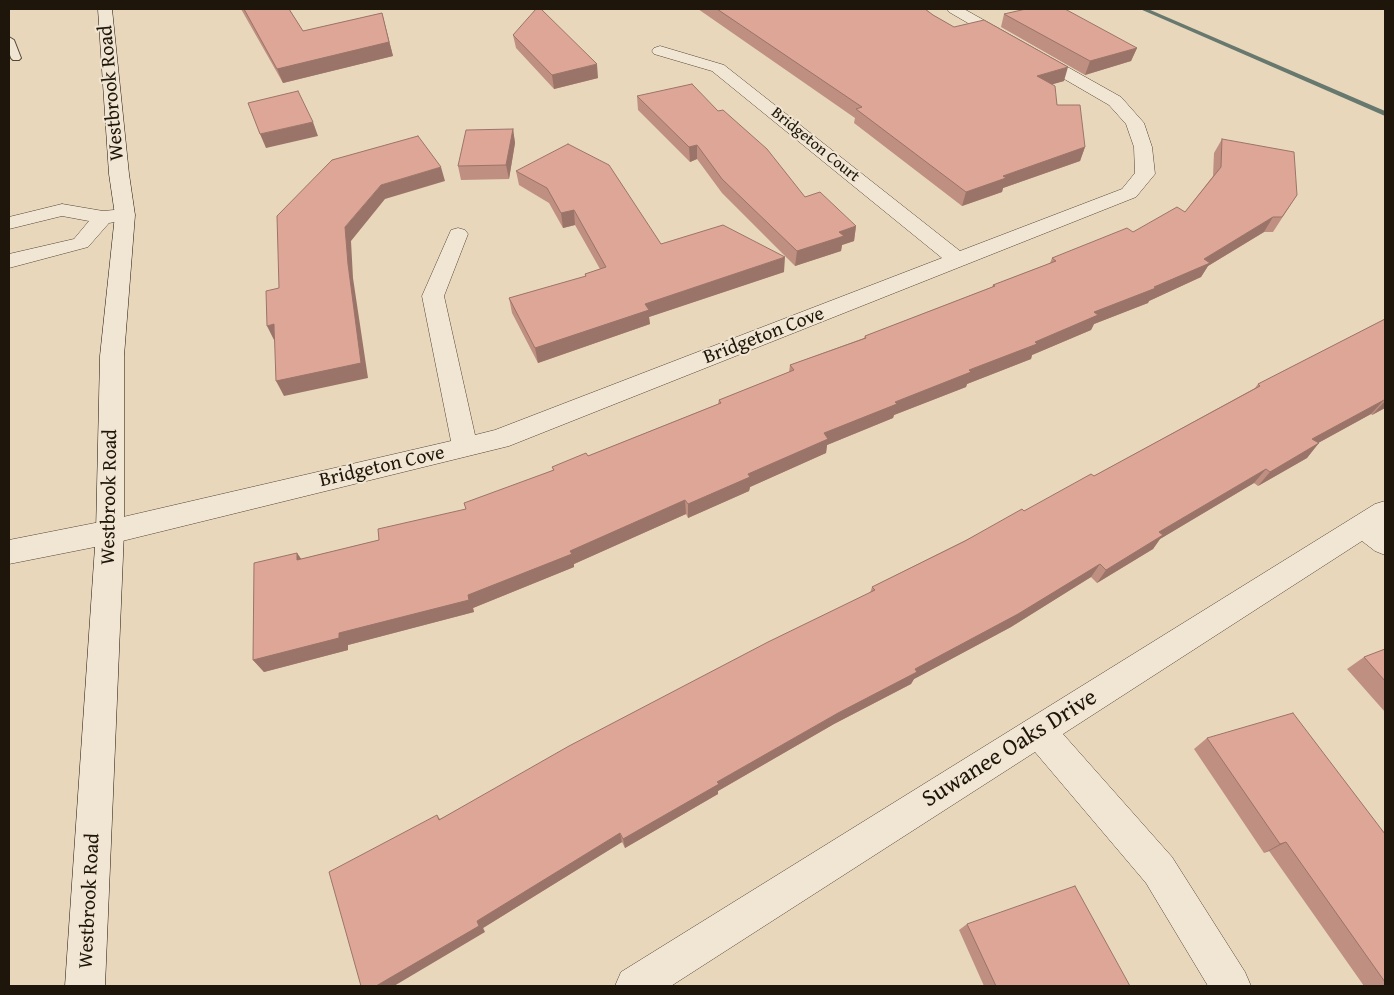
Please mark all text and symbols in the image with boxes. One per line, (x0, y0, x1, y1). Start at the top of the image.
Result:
street label: Westbrook Road (94, 24, 130, 162)
street label: Bridgeton Court (767, 103, 863, 187)
street label: Bridgeton Cove (700, 302, 828, 370)
street label: Westbrook Road (97, 429, 123, 565)
street label: Bridgeton Cove (317, 441, 447, 493)
street label: Suwanee Oaks Drive (917, 684, 1103, 814)
street label: Westbrook Road (74, 833, 106, 969)

